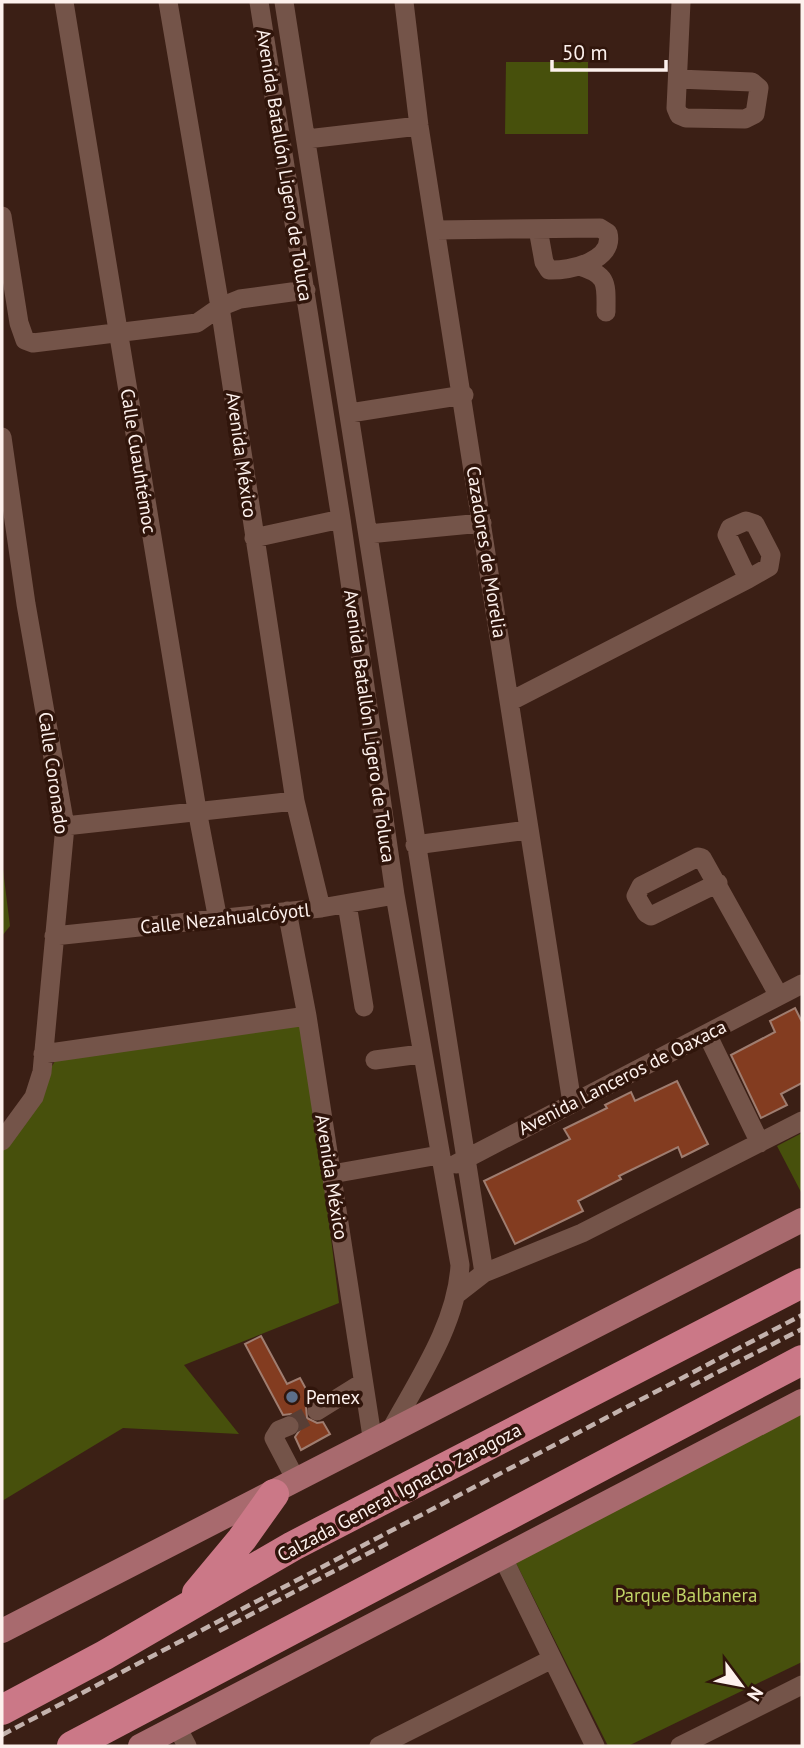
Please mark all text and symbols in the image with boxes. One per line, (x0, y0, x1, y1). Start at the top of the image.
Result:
street label: Avenida Batallón Ligero de Toluca (252, 27, 318, 303)
scale bar (552, 28, 666, 72)
text: 50 m (562, 39, 608, 66)
street label: Calle Cuauhtémoc (116, 387, 162, 535)
street label: Avenida México (221, 391, 263, 519)
street label: Cazadores de Morelia (462, 464, 512, 640)
street label: Avenida Batallón Ligero de Toluca (339, 588, 401, 864)
street label: Calle Coronado (34, 710, 74, 836)
street label: Calle Nezahualcóyotl (139, 897, 311, 939)
street label: Avenida Lanceros de Oaxaca (514, 1014, 730, 1140)
street label: Avenida México (310, 1113, 354, 1241)
place label: Pemex (306, 1385, 360, 1409)
marker: Pemex (284, 1389, 300, 1405)
street label: Calzada General Ignacio Zaragoza (273, 1417, 525, 1567)
park label: Parque Balbanera (615, 1583, 757, 1607)
north arrow (706, 1650, 776, 1720)
text: N (742, 1682, 769, 1706)

